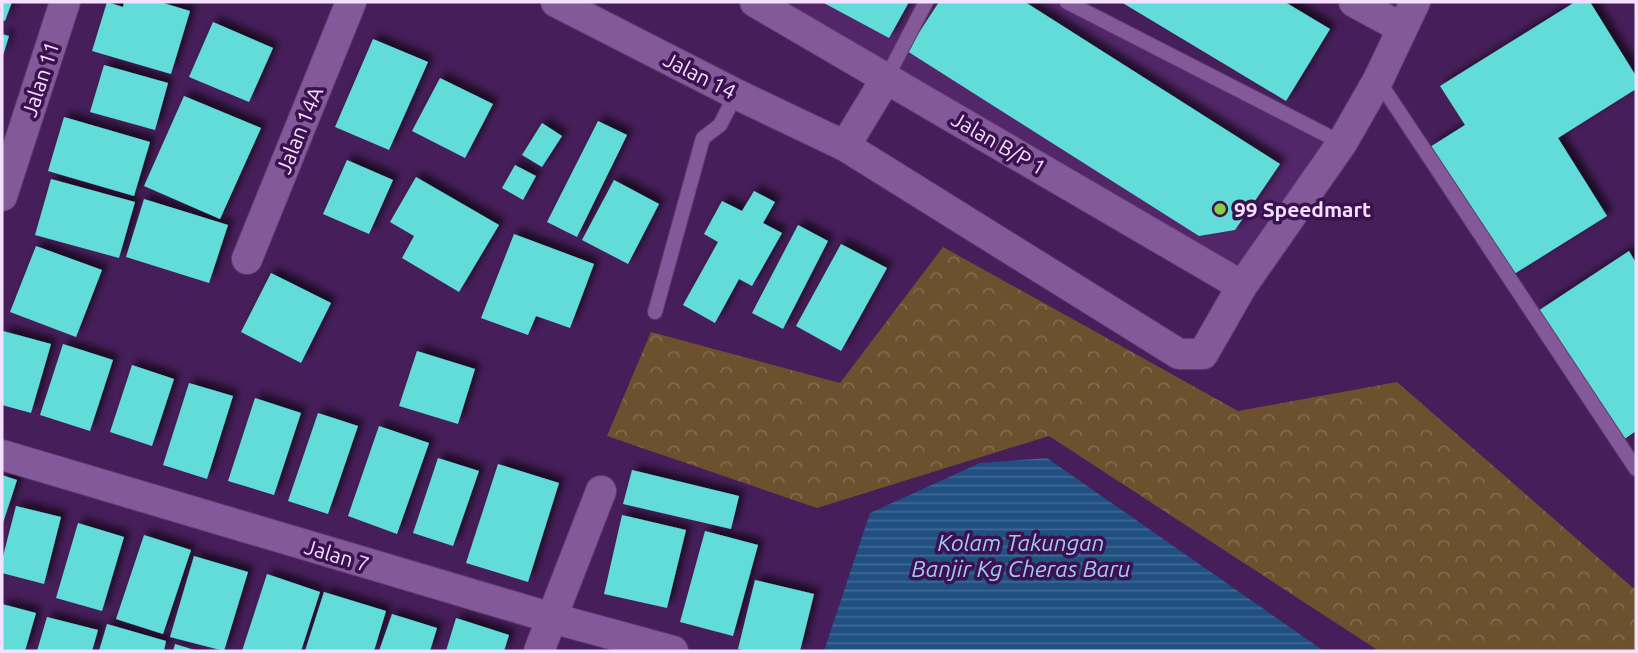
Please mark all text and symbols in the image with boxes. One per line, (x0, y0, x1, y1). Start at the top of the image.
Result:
street label: Jalan 11 (17, 38, 63, 120)
street label: Jalan 14 (660, 47, 740, 103)
street label: Jalan 14A (271, 83, 327, 177)
street label: Jalan B/P 1 (948, 107, 1050, 179)
place label: 99 Speedmart (1234, 197, 1371, 221)
marker: 99 Speedmart (1212, 201, 1228, 217)
water label: Kolam Takungan Banjir Kg Cheras Baru (912, 530, 1130, 581)
street label: Jalan 7 (302, 534, 372, 576)

